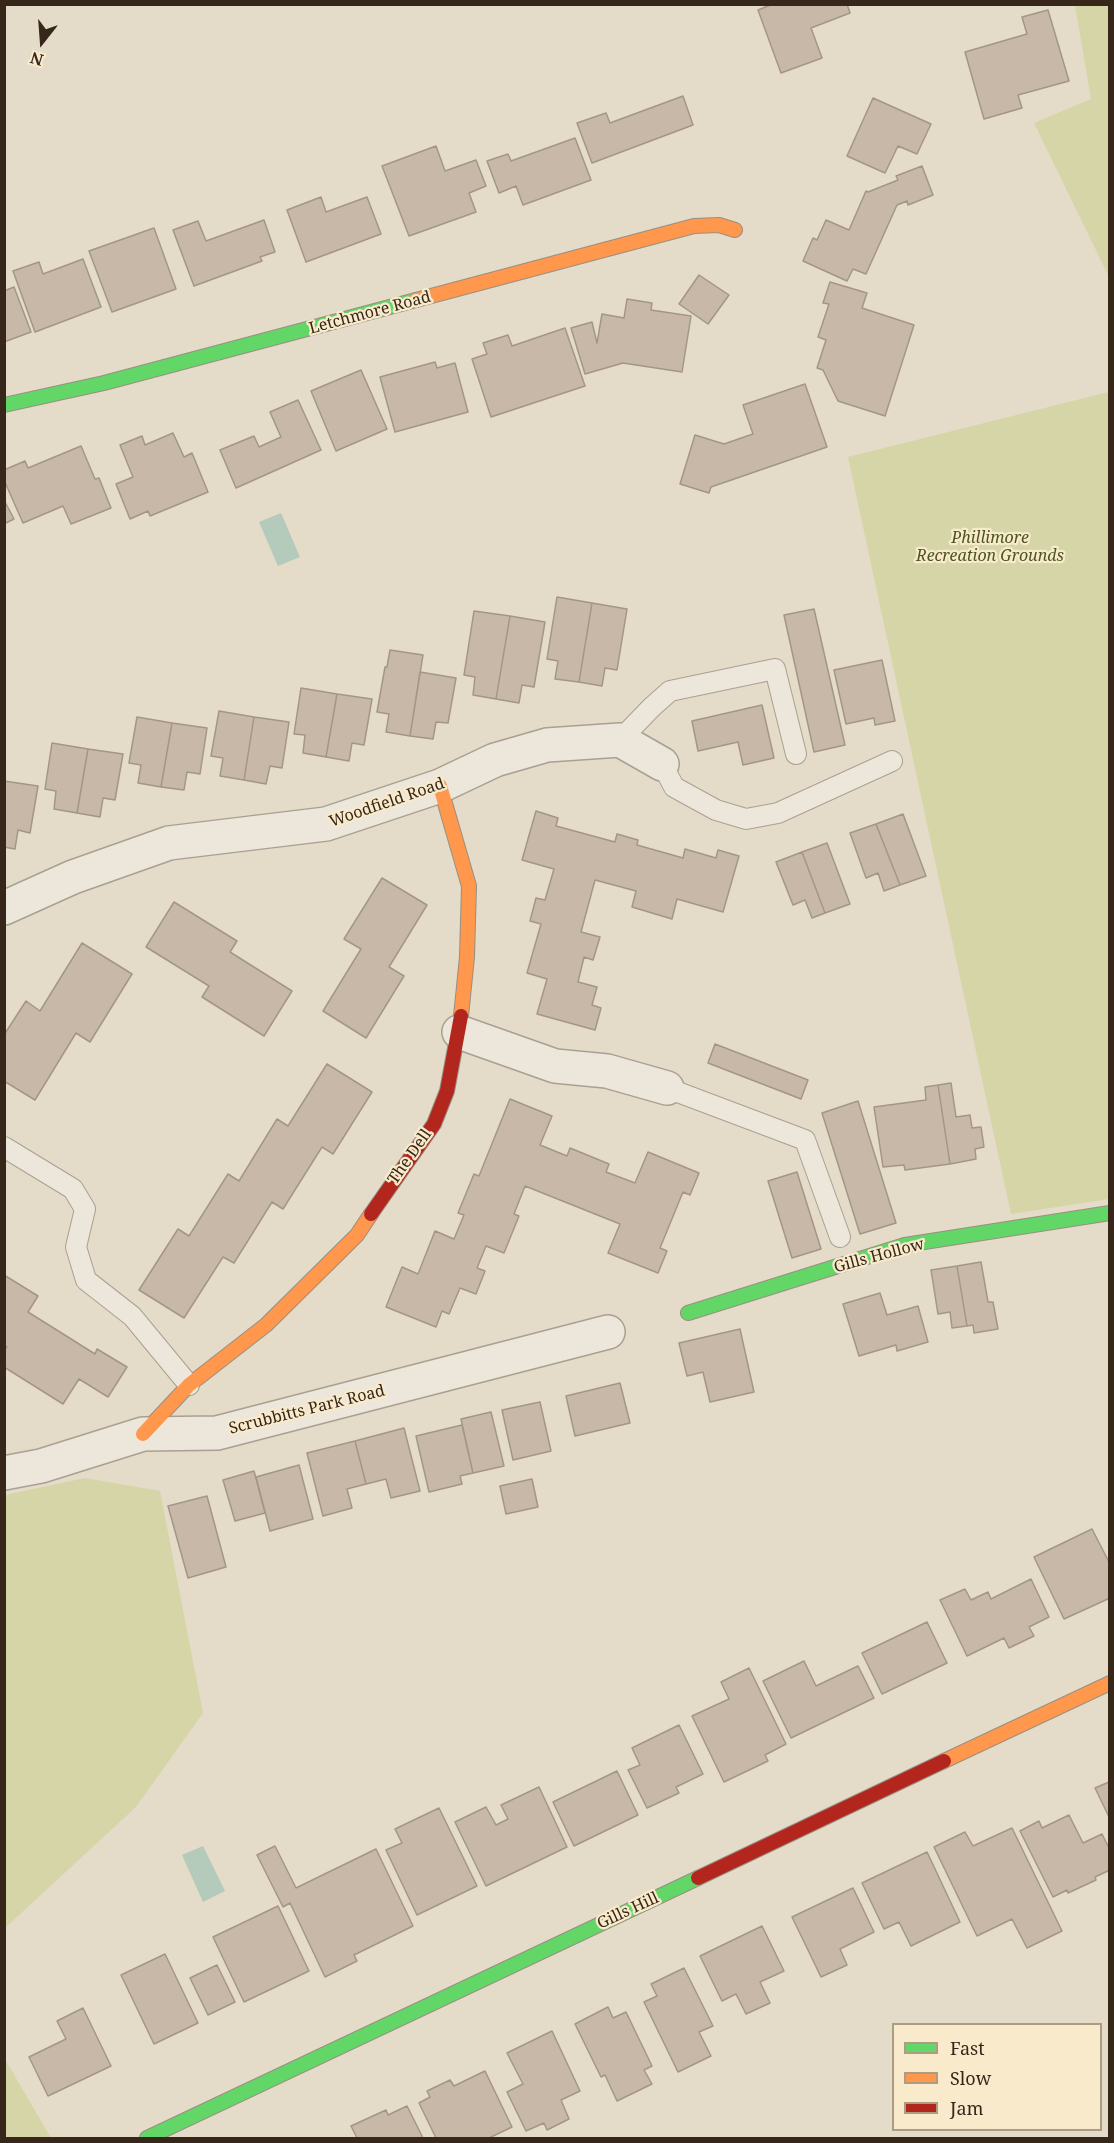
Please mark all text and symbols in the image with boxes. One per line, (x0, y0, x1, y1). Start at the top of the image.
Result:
north arrow (12, 12, 72, 72)
text: N (27, 47, 46, 72)
street label: Letchmore Road (307, 288, 433, 338)
park label: Phillimore Recreation Grounds (916, 528, 1064, 566)
street label: Woodfield Road (327, 774, 447, 832)
street label: The Dell (384, 1126, 436, 1188)
street label: Gills Hollow (832, 1235, 926, 1277)
street label: Scrubbitts Park Road (227, 1381, 387, 1439)
street label: Gills Hill (594, 1888, 662, 1934)
legend (892, 2023, 1102, 2131)
text: Fast (950, 2036, 985, 2060)
text: Slow (950, 2066, 991, 2090)
text: Jam (950, 2096, 984, 2120)

